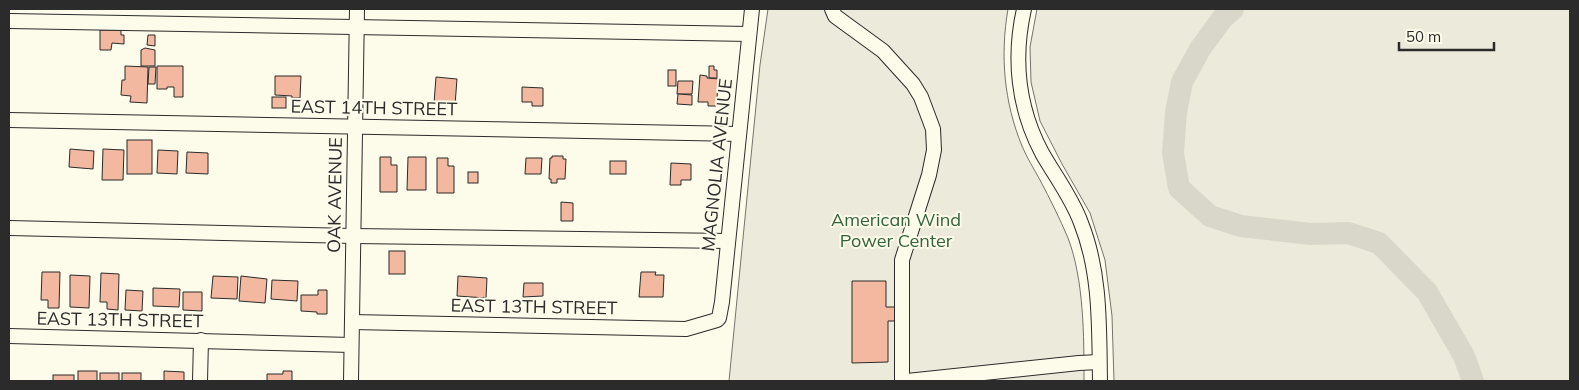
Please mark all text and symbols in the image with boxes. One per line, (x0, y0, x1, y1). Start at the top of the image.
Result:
scale bar (1399, 20, 1494, 52)
text: 50 m (1406, 27, 1441, 46)
street label: MAGNOLIA AVENUE (696, 77, 737, 253)
street label: EAST 14TH STREET (290, 95, 458, 120)
street label: OAK AVENUE (322, 137, 347, 253)
park label: American Wind Power Center (831, 208, 961, 252)
street label: EAST 13TH STREET (450, 294, 618, 319)
street label: EAST 13TH STREET (36, 307, 204, 332)

